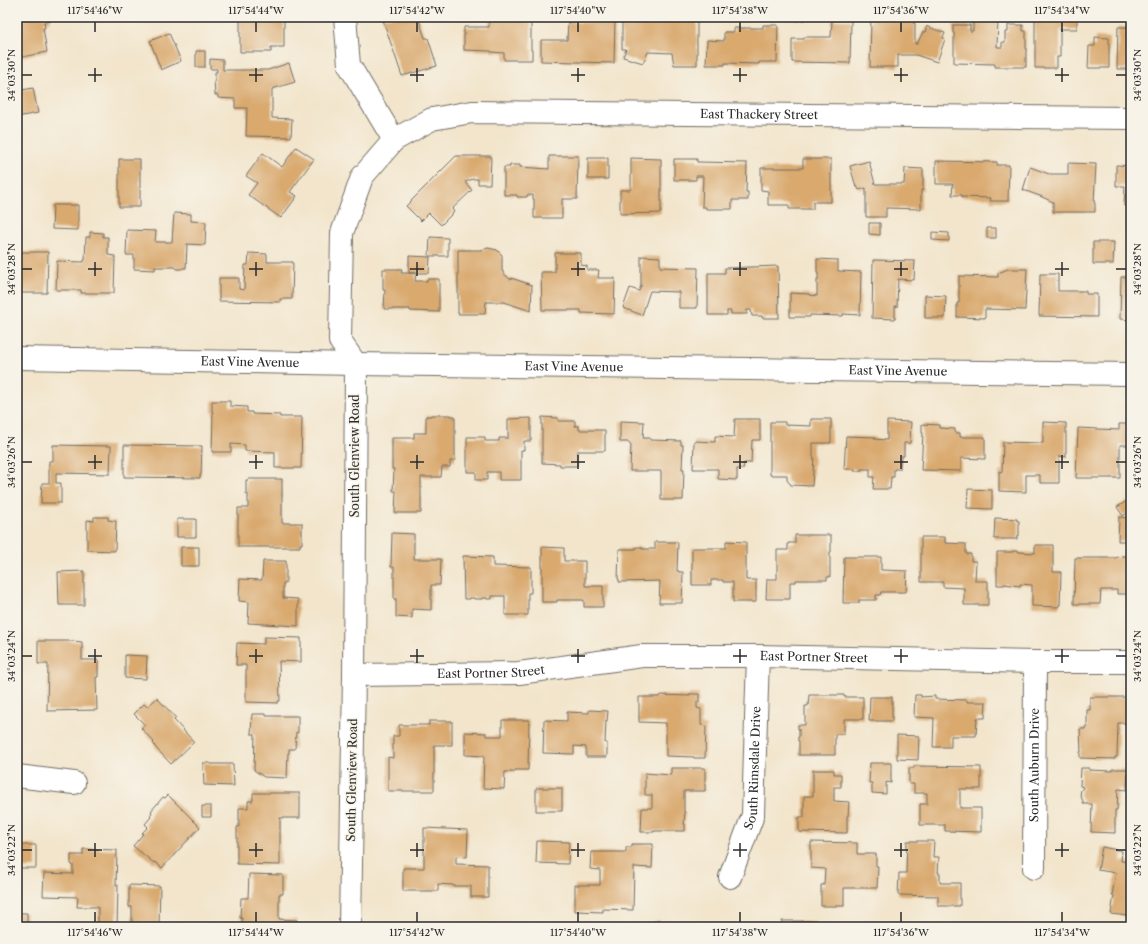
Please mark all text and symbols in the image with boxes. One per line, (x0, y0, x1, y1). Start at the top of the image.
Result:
text: 117°54'46"W (67, 4, 124, 17)
text: 117°54'44"W (228, 4, 285, 17)
text: 117°54'42"W (389, 4, 446, 17)
text: 117°54'40"W (550, 4, 607, 17)
text: 117°54'38"W (712, 4, 769, 17)
text: 117°54'36"W (873, 4, 930, 17)
text: 117°54'34"W (1034, 4, 1091, 17)
text: 34°03'30"N (5, 49, 18, 101)
text: 34°03'30"N (1131, 49, 1144, 101)
street label: East Thackery Street (700, 106, 819, 122)
text: 34°03'28"N (5, 243, 18, 295)
text: 34°03'28"N (1131, 243, 1144, 295)
street label: East Vine Avenue (200, 353, 300, 370)
street label: East Vine Avenue (524, 358, 624, 374)
street label: East Vine Avenue (848, 362, 948, 379)
street label: South Glenview Road (347, 394, 362, 518)
text: 34°03'26"N (5, 436, 18, 488)
text: 34°03'26"N (1131, 436, 1144, 488)
text: 34°03'24"N (5, 630, 18, 682)
text: 34°03'24"N (1131, 630, 1144, 682)
street label: East Portner Street (760, 648, 869, 665)
street label: East Portner Street (437, 661, 546, 681)
street label: South Rimsdale Drive (740, 706, 763, 832)
street label: South Auburn Drive (1026, 708, 1042, 822)
street label: South Glenview Road (343, 718, 360, 842)
text: 34°03'22"N (5, 824, 18, 876)
text: 34°03'22"N (1131, 824, 1144, 876)
text: 117°54'46"W (67, 926, 124, 939)
text: 117°54'44"W (228, 926, 285, 939)
text: 117°54'42"W (389, 926, 446, 939)
text: 117°54'40"W (550, 926, 607, 939)
text: 117°54'38"W (712, 926, 769, 939)
text: 117°54'36"W (873, 926, 930, 939)
text: 117°54'34"W (1034, 926, 1091, 939)

